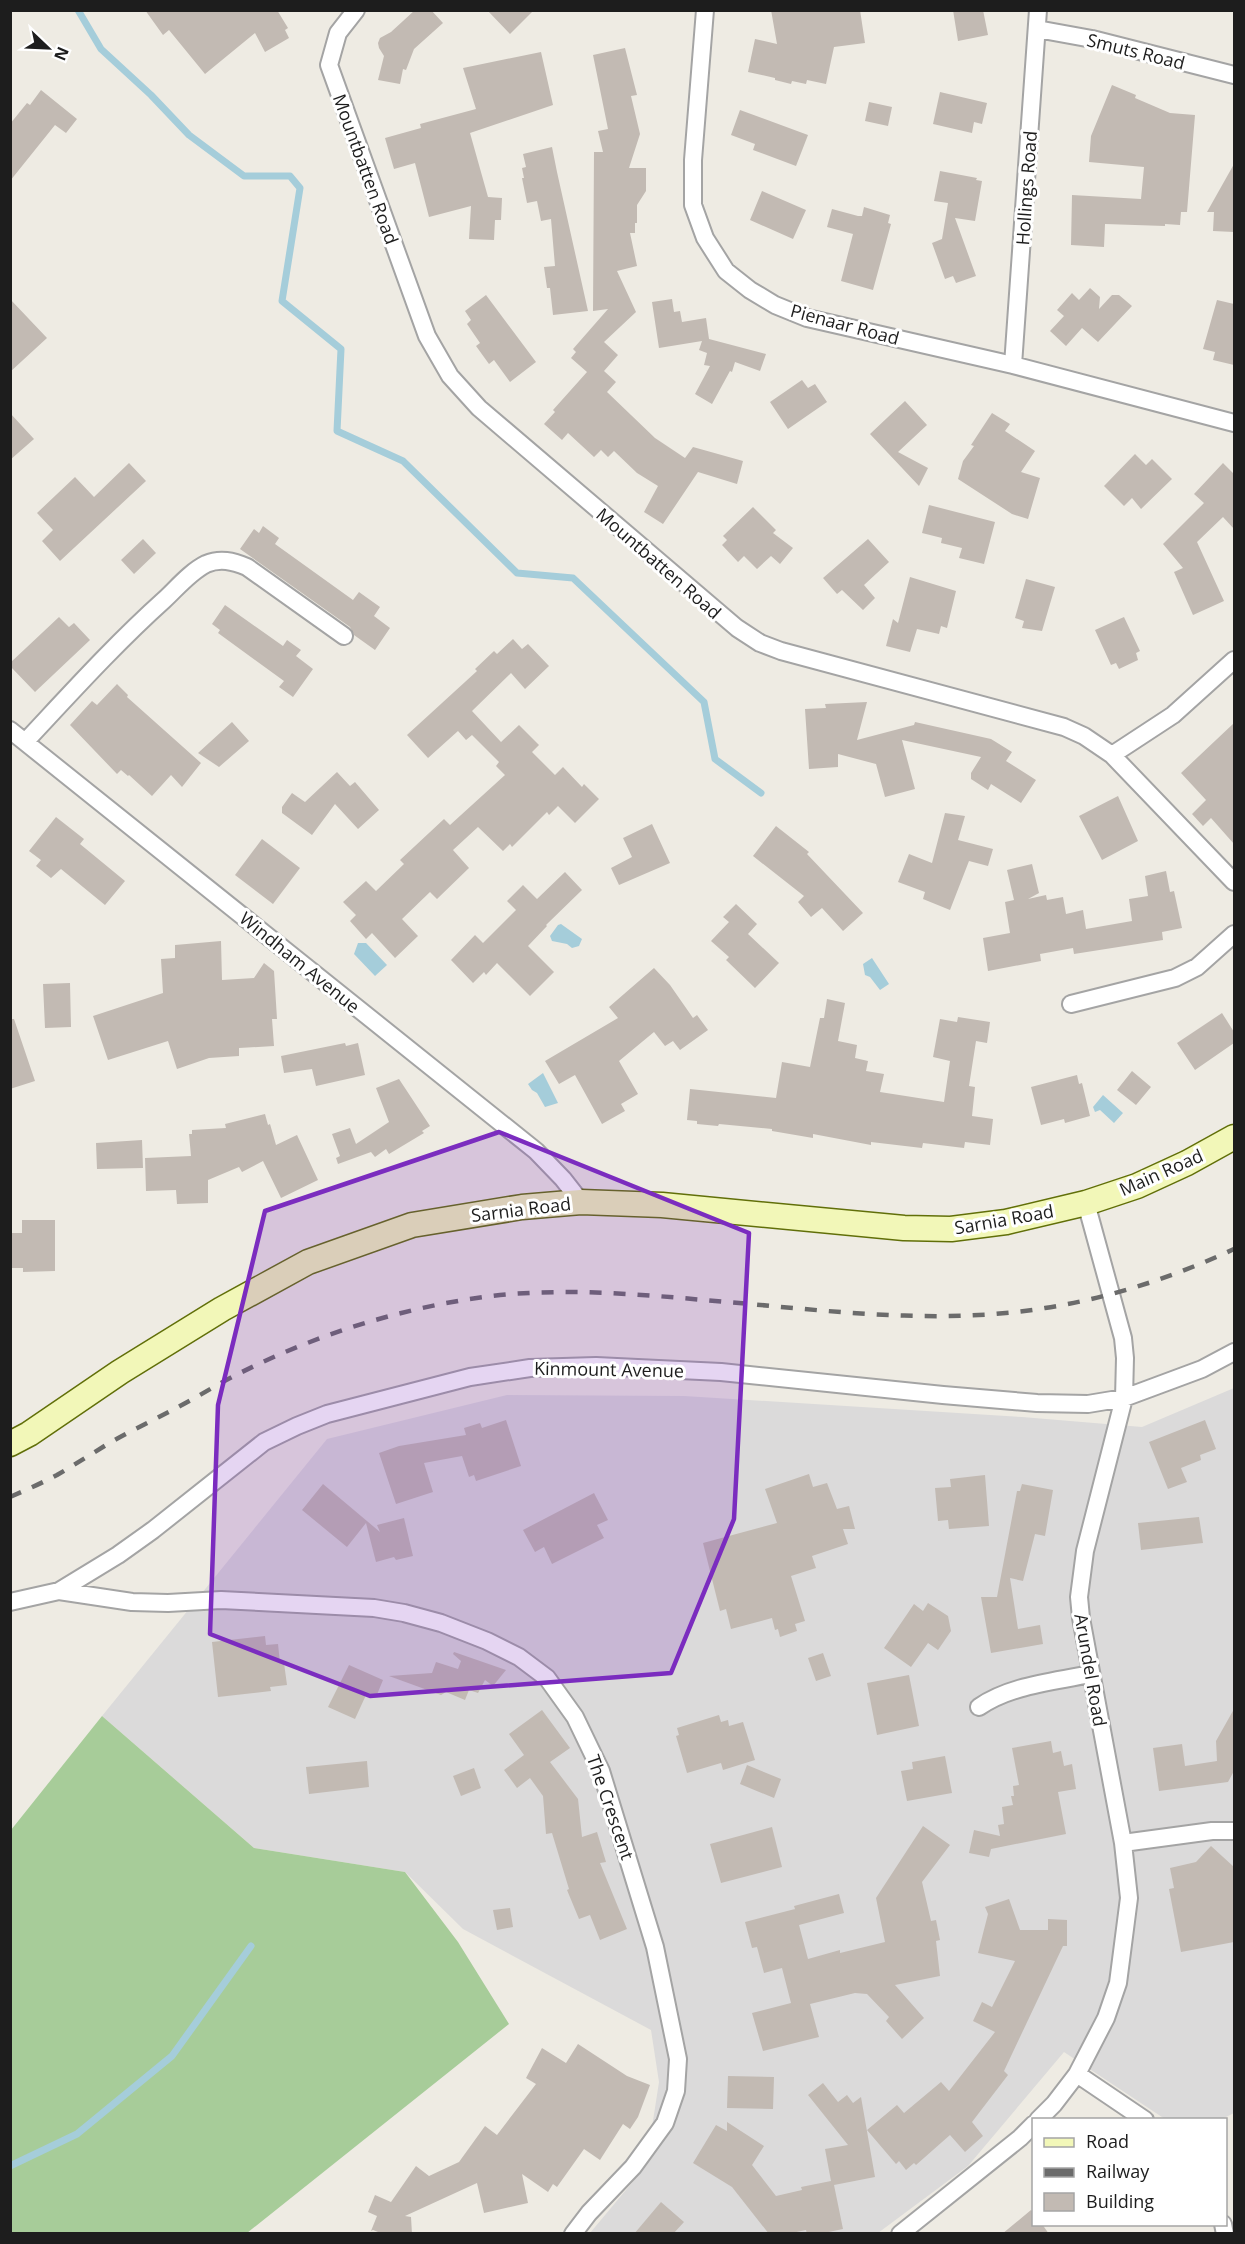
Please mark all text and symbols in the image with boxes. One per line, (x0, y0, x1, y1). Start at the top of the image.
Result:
north arrow (18, 18, 78, 78)
street label: Smuts Road (1084, 27, 1188, 75)
text: N (49, 44, 74, 64)
street label: Mountbatten Road (328, 91, 404, 247)
street label: Hollings Road (1010, 130, 1042, 246)
street label: Pienaar Road (788, 298, 902, 350)
street label: Mountbatten Road (591, 502, 727, 624)
street label: Windham Avenue (235, 906, 365, 1018)
street label: Main Road (1115, 1143, 1207, 1201)
street label: Sarnia Road (470, 1191, 572, 1227)
street label: Sarnia Road (952, 1198, 1056, 1240)
street label: Kinmount Avenue (534, 1356, 684, 1382)
street label: Arundel Road (1069, 1612, 1113, 1728)
street label: The Crescent (582, 1751, 640, 1863)
legend (1032, 2118, 1227, 2226)
text: Road (1086, 2129, 1129, 2153)
text: Railway (1086, 2159, 1150, 2183)
text: Building (1086, 2189, 1154, 2213)

